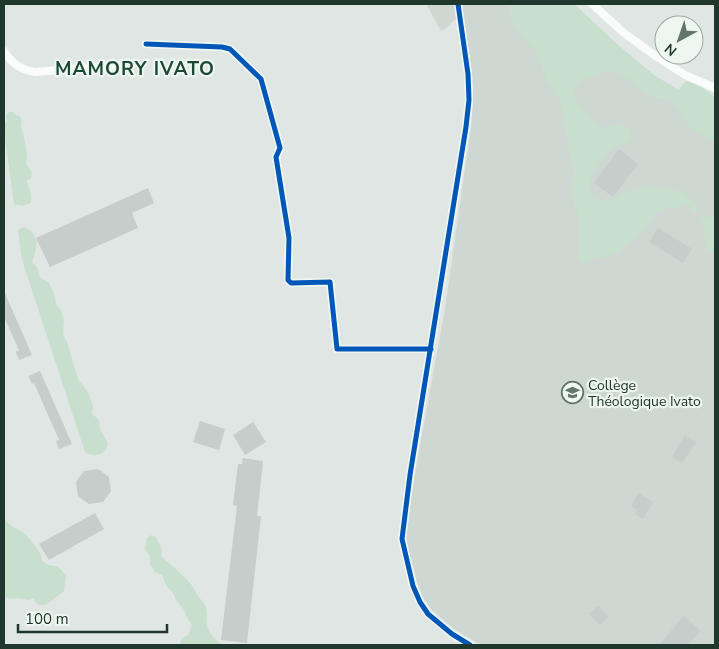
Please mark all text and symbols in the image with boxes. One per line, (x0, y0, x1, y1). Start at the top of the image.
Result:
north arrow (654, 15, 704, 65)
text: N (661, 39, 681, 60)
district label: MAMORY IVATO (55, 56, 215, 82)
place label: Collège Théologique Ivato (588, 376, 701, 411)
school or university icon: Collège Théologique Ivato (560, 381, 584, 405)
scale bar (18, 602, 166, 634)
text: 100 m (25, 609, 69, 629)

